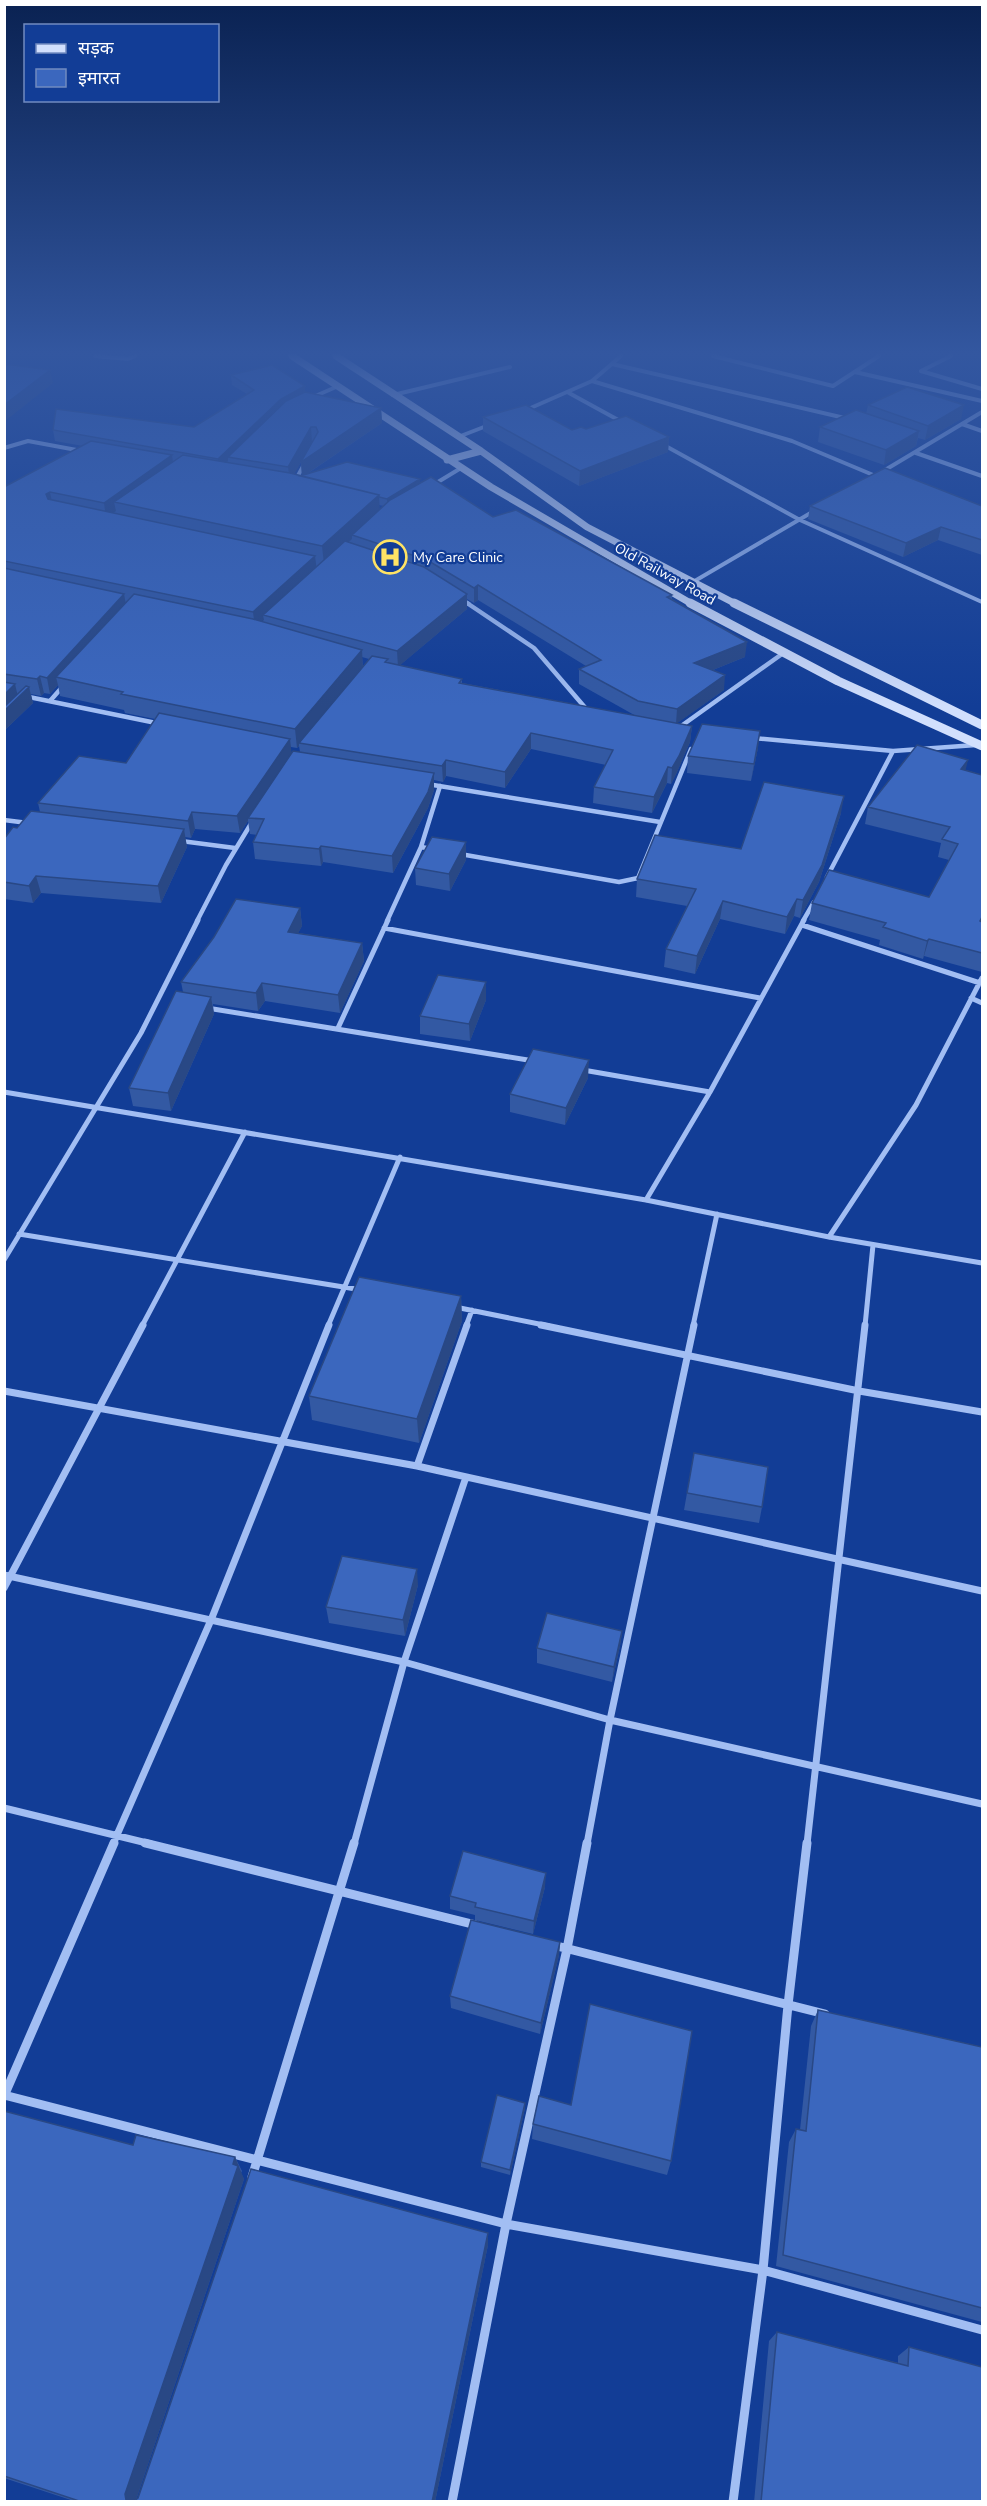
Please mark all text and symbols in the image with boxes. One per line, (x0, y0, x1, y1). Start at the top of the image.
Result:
legend (24, 24, 219, 102)
text: सड़क (78, 36, 115, 60)
text: इमारत (78, 66, 121, 90)
street label: Old Railway Road (611, 538, 719, 610)
hospital icon: My Care Clinic (372, 539, 408, 575)
place label: My Care Clinic (413, 548, 503, 567)

